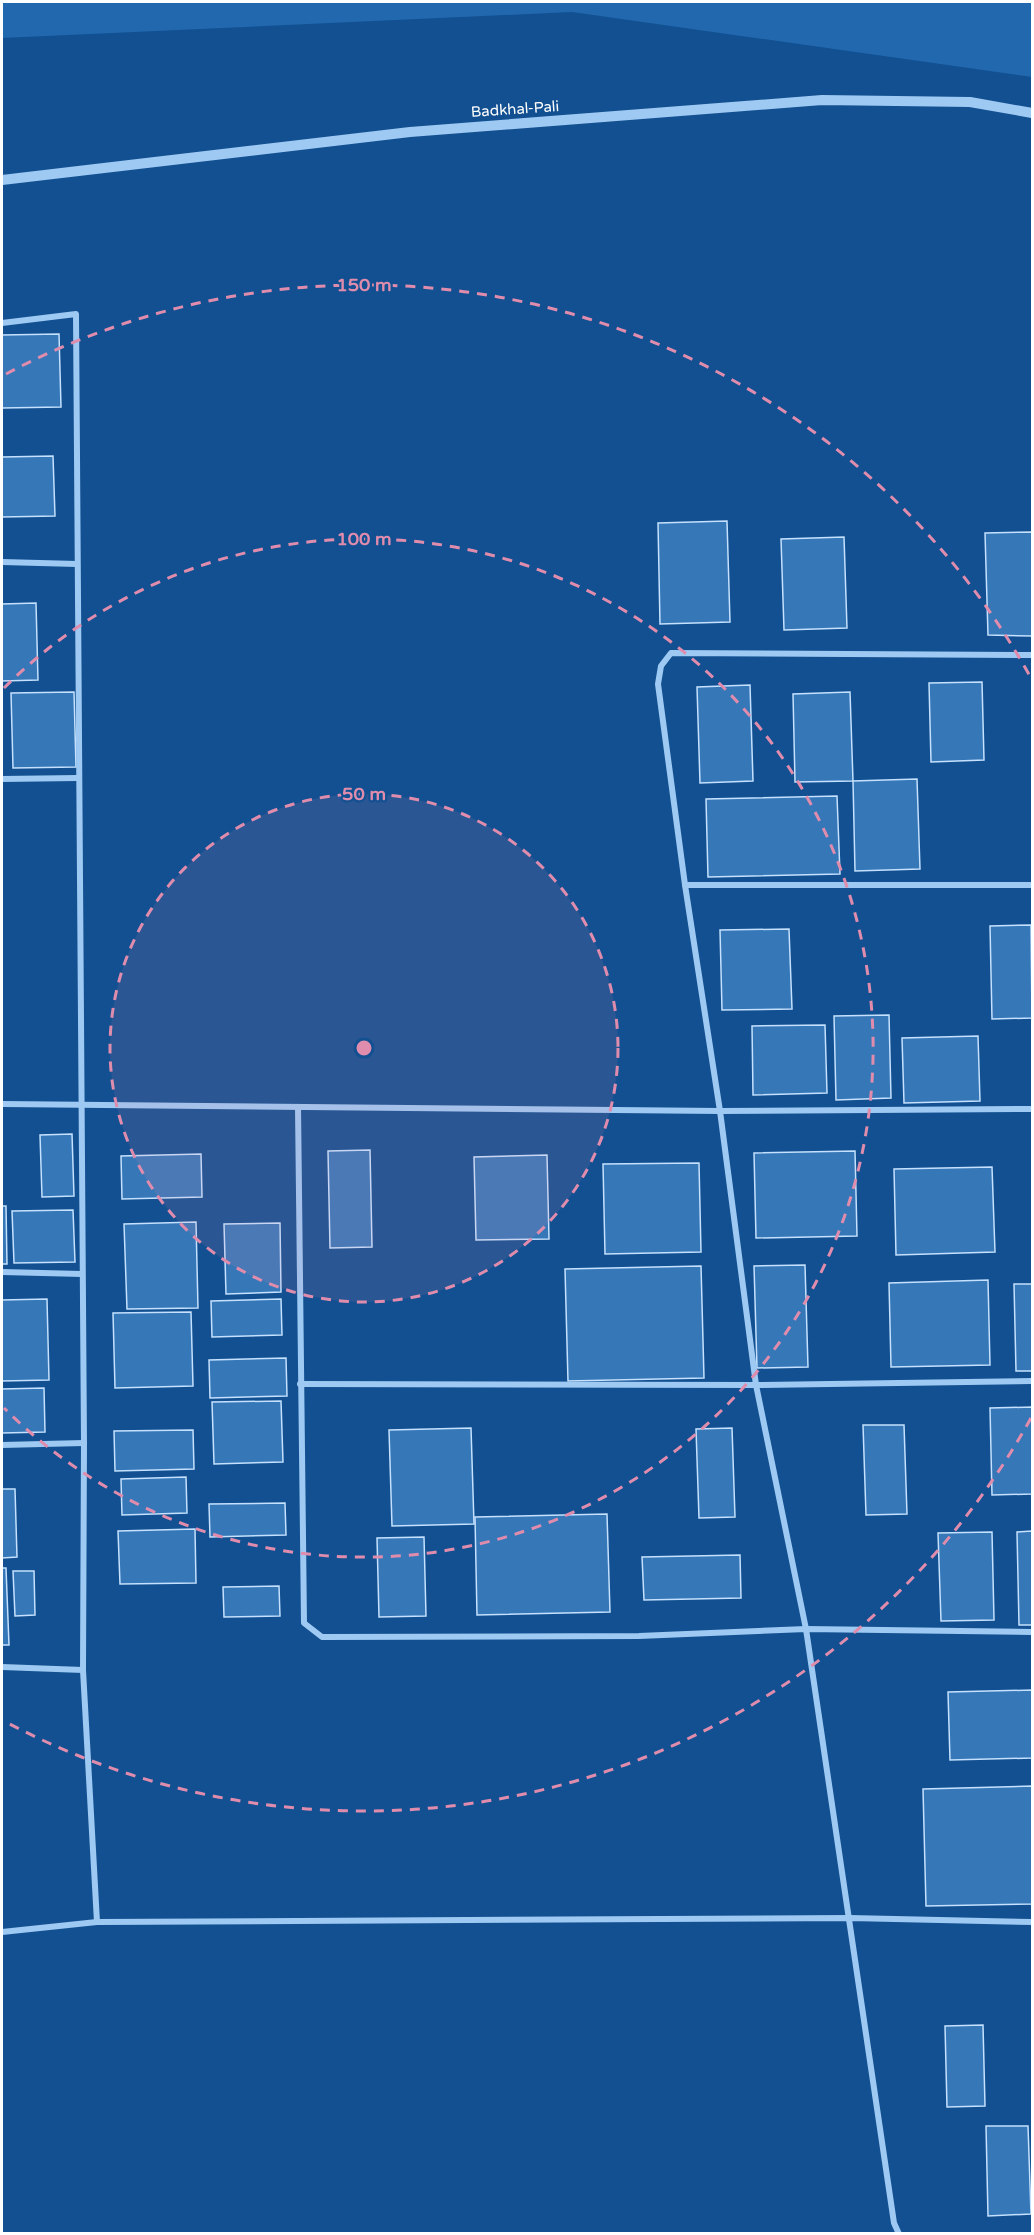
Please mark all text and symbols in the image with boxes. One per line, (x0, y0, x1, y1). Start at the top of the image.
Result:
street label: Badkhal-Pali (470, 97, 560, 121)
text: 150 m (336, 274, 392, 296)
text: 100 m (336, 528, 392, 550)
text: 50 m (342, 783, 386, 805)
centre of rings (354, 1038, 374, 1058)

